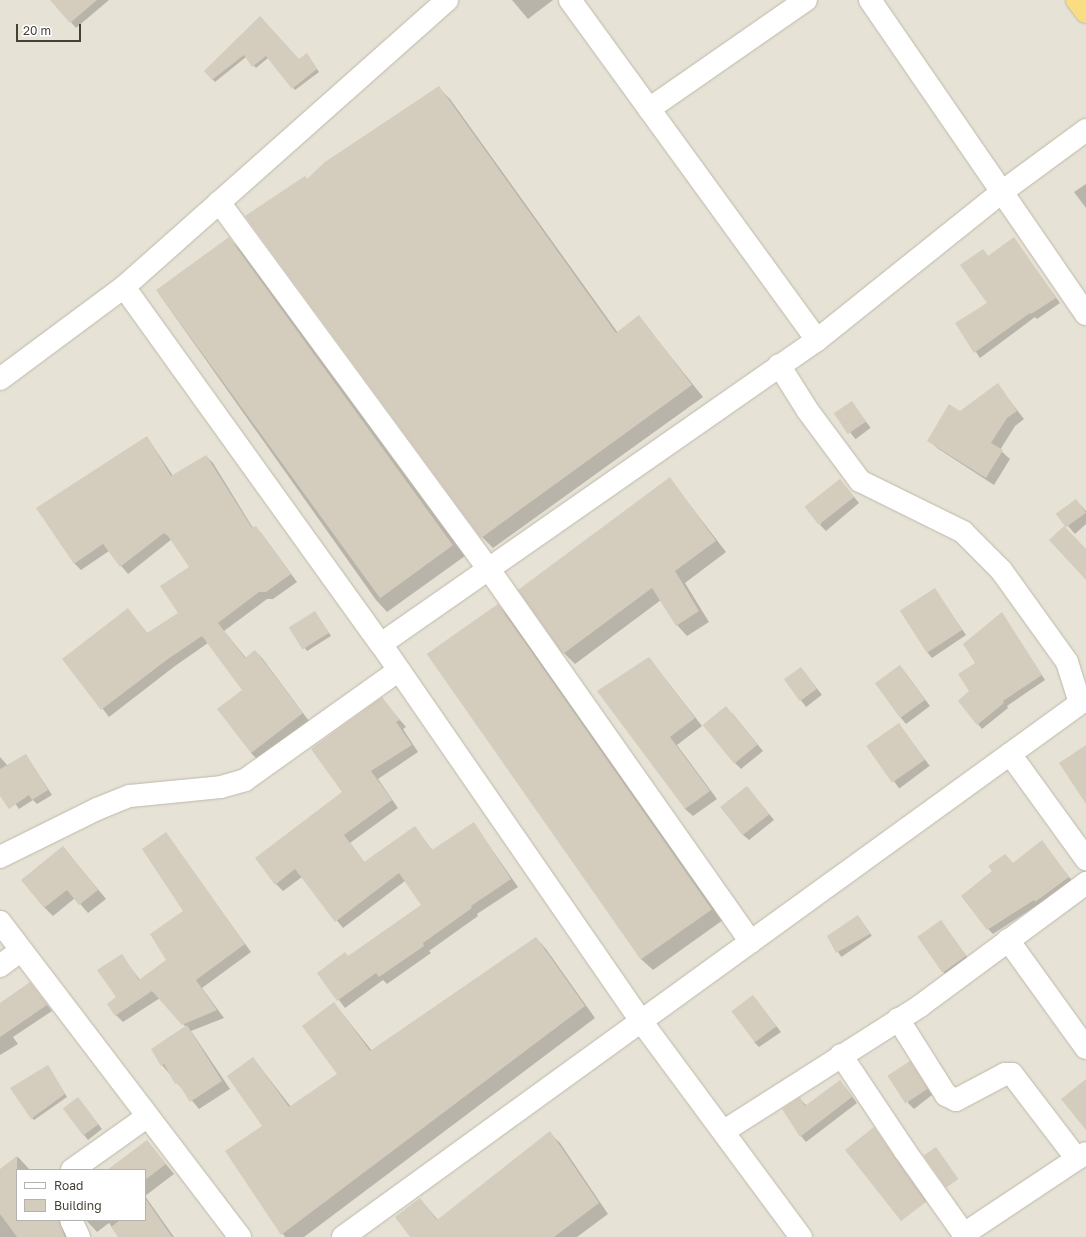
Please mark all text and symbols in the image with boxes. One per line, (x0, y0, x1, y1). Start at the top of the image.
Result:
scale bar (18, 16, 83, 42)
text: 20 m (23, 23, 51, 38)
legend (16, 1169, 146, 1221)
text: Road (54, 1178, 83, 1193)
text: Building (54, 1198, 102, 1213)

